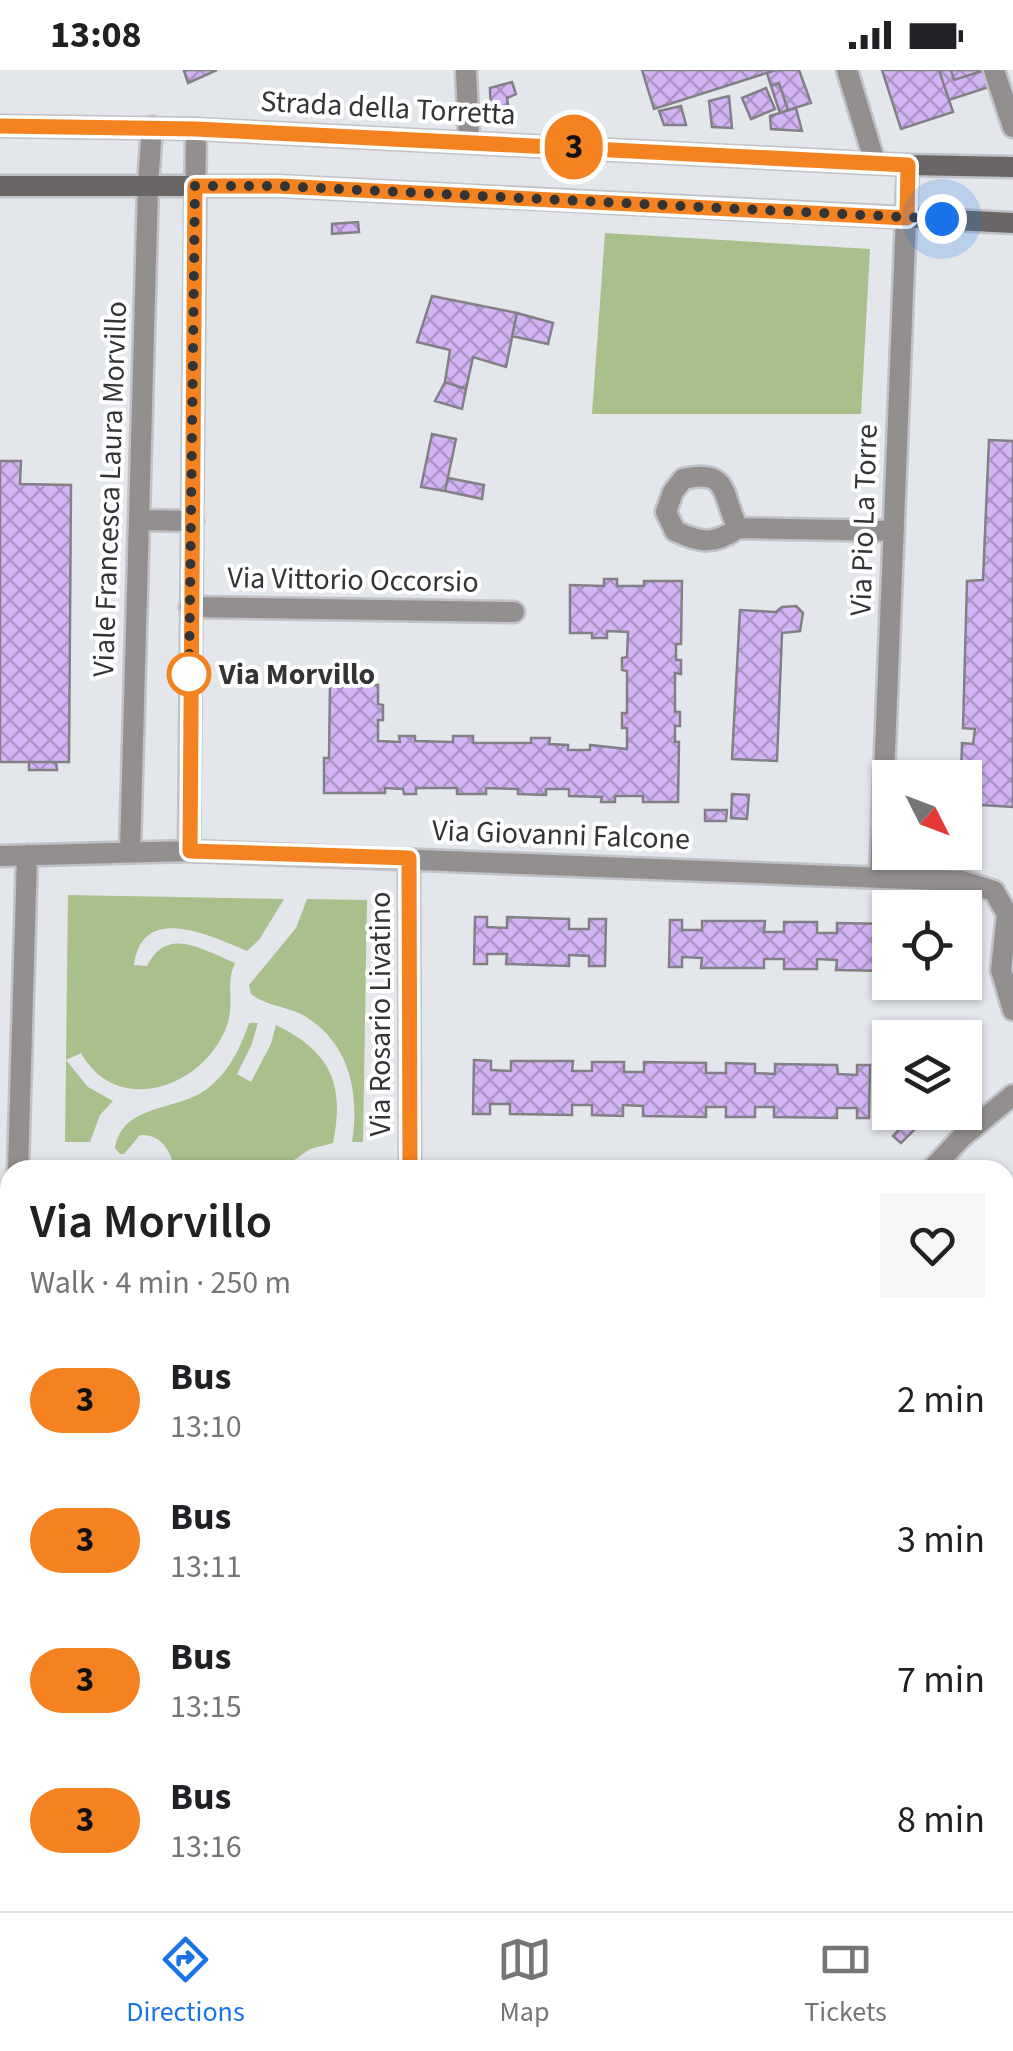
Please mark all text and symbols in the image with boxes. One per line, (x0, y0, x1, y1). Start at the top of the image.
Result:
text: 13:08 (50, 8, 142, 62)
street label: Strada della Torretta (259, 80, 517, 136)
line badge: 3 (542, 114, 606, 180)
text: 3 (565, 122, 583, 172)
your location (917, 194, 967, 244)
street label: Viale Francesca Laura Morvillo (82, 300, 138, 678)
street label: Via Pio La Torre (839, 423, 889, 617)
street label: Via Vittorio Occorsio (227, 556, 479, 604)
marker: Via Morvillo (168, 653, 210, 695)
place label: Via Morvillo (218, 653, 375, 696)
north arrow (872, 760, 982, 870)
map controls (872, 760, 982, 1130)
street label: Via Giovanni Falcone (431, 809, 691, 861)
button: locate (872, 890, 982, 1000)
street label: Via Rosario Livatino (359, 892, 402, 1136)
button: layers (872, 1020, 982, 1130)
text: Via Morvillo (30, 1188, 272, 1256)
button: heart (880, 1193, 985, 1298)
text: Walk · 4 min · 250 m (30, 1260, 291, 1306)
text: Bus (170, 1350, 231, 1404)
text: 2 min (897, 1373, 985, 1427)
text: 3 (76, 1375, 94, 1425)
text: 13:10 (170, 1404, 242, 1450)
text: Bus (170, 1490, 231, 1544)
text: 3 min (897, 1513, 985, 1567)
text: 3 (76, 1515, 94, 1565)
text: 13:11 (170, 1544, 242, 1590)
text: Bus (170, 1630, 231, 1684)
text: 7 min (897, 1653, 985, 1707)
text: 3 (76, 1655, 94, 1705)
text: 13:15 (170, 1684, 242, 1730)
text: Bus (170, 1770, 231, 1824)
text: 8 min (897, 1793, 985, 1847)
text: 3 (76, 1795, 94, 1845)
text: 13:16 (170, 1824, 242, 1870)
tab: Directions (126, 1932, 245, 2032)
tab: Map (497, 1932, 552, 2032)
tab: Tickets (804, 1932, 887, 2032)

